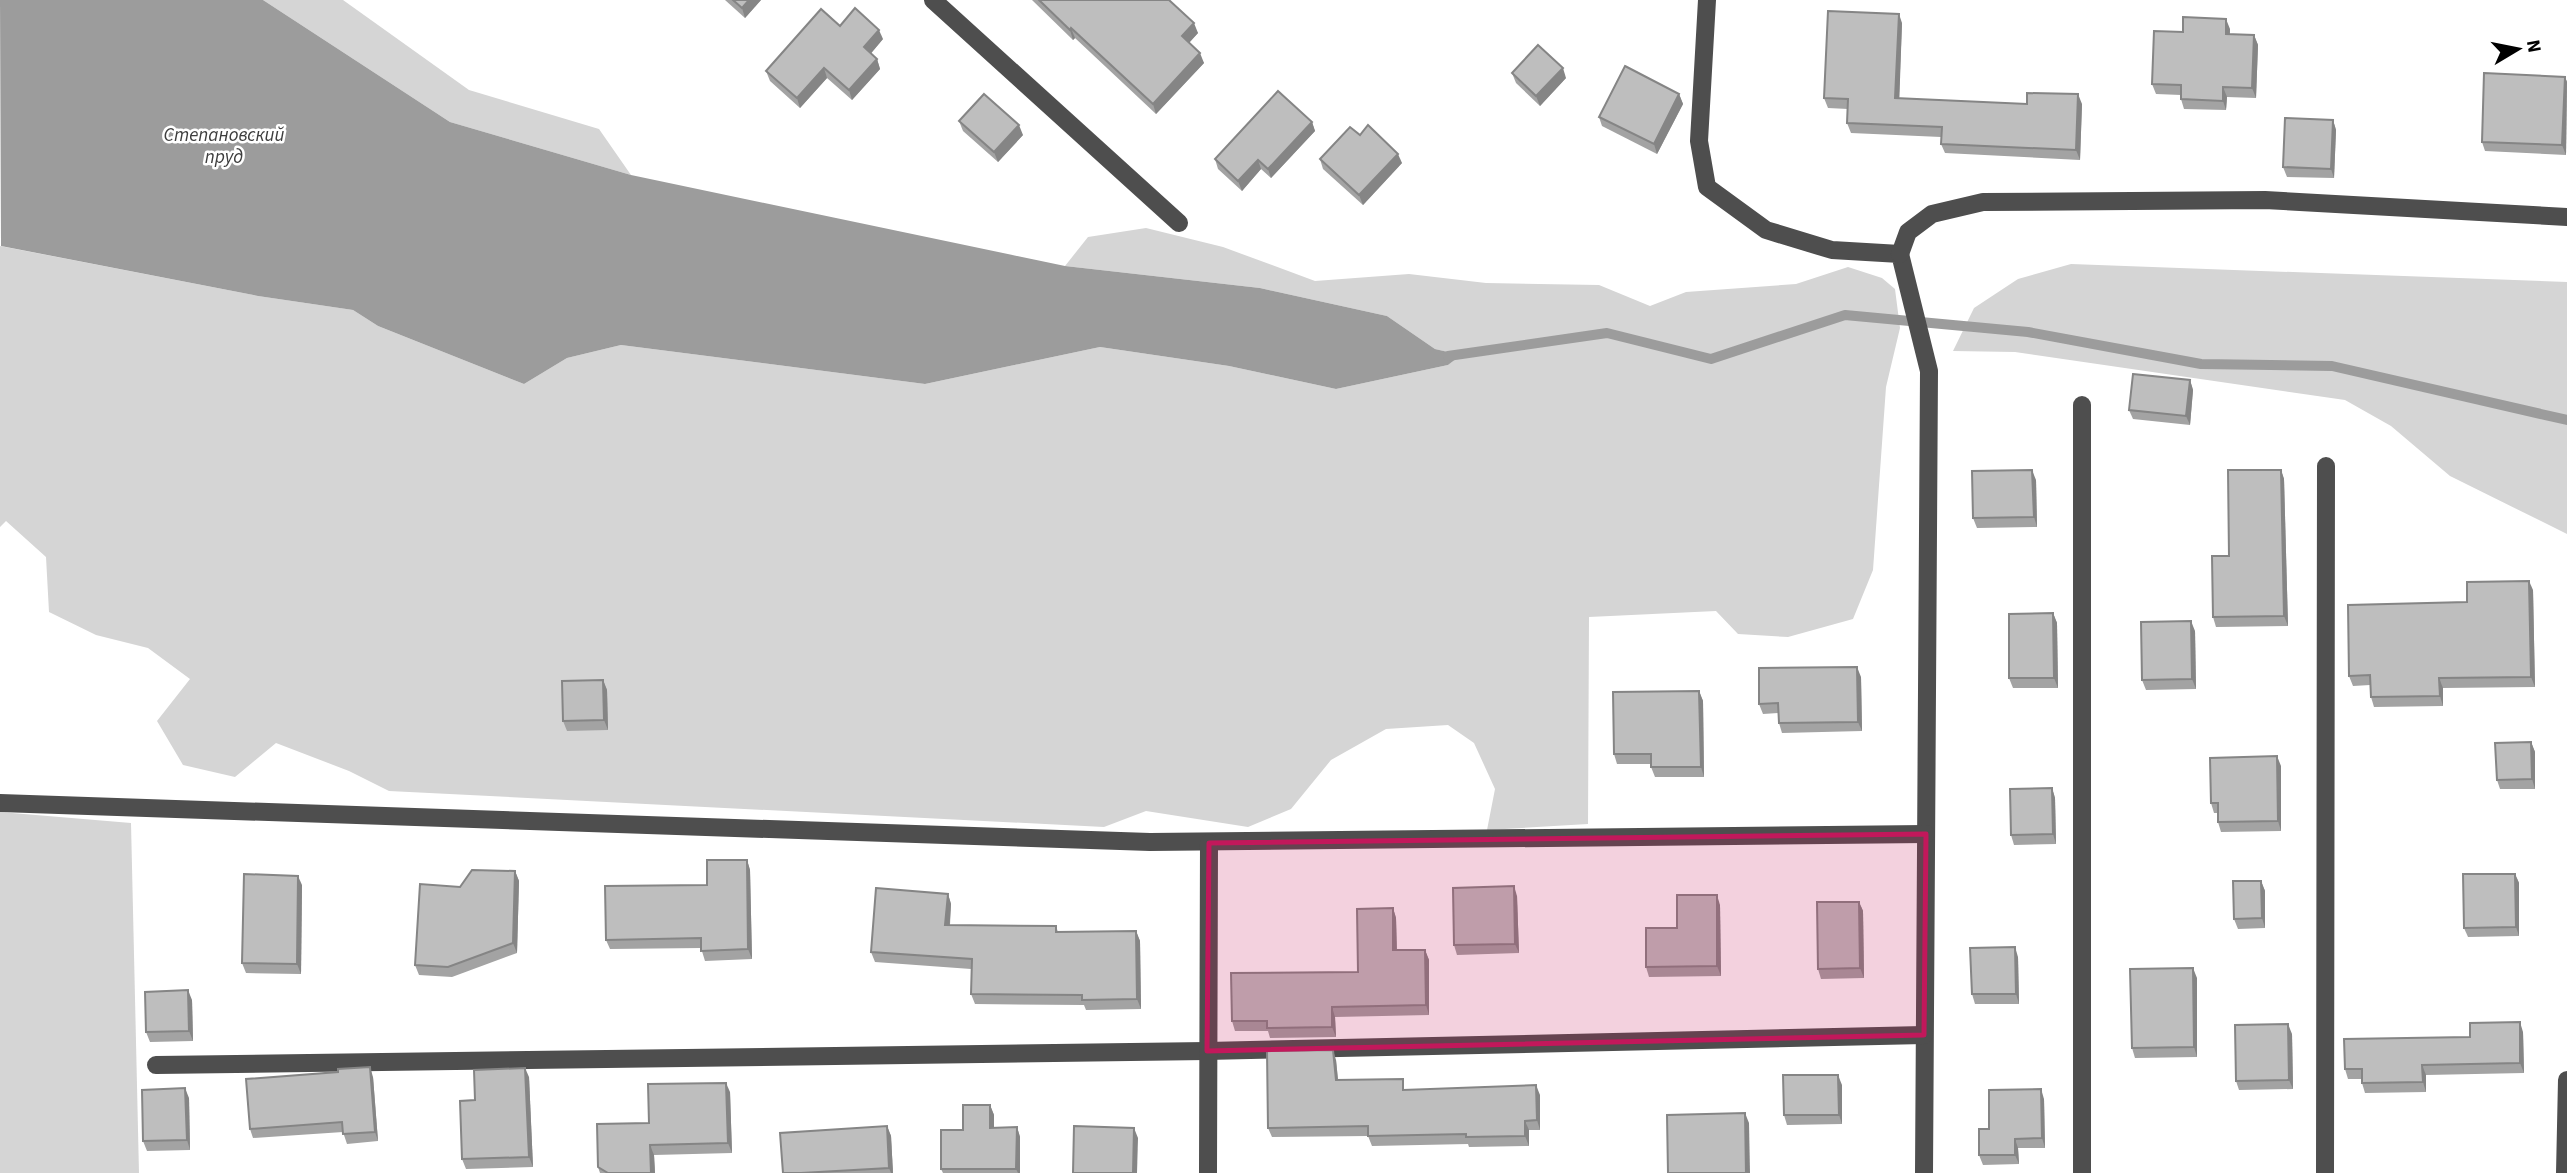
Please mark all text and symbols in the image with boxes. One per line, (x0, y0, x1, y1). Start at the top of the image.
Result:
north arrow (2483, 14, 2553, 84)
text: N (2519, 38, 2548, 55)
water label: Степановский пруд (164, 122, 285, 171)

